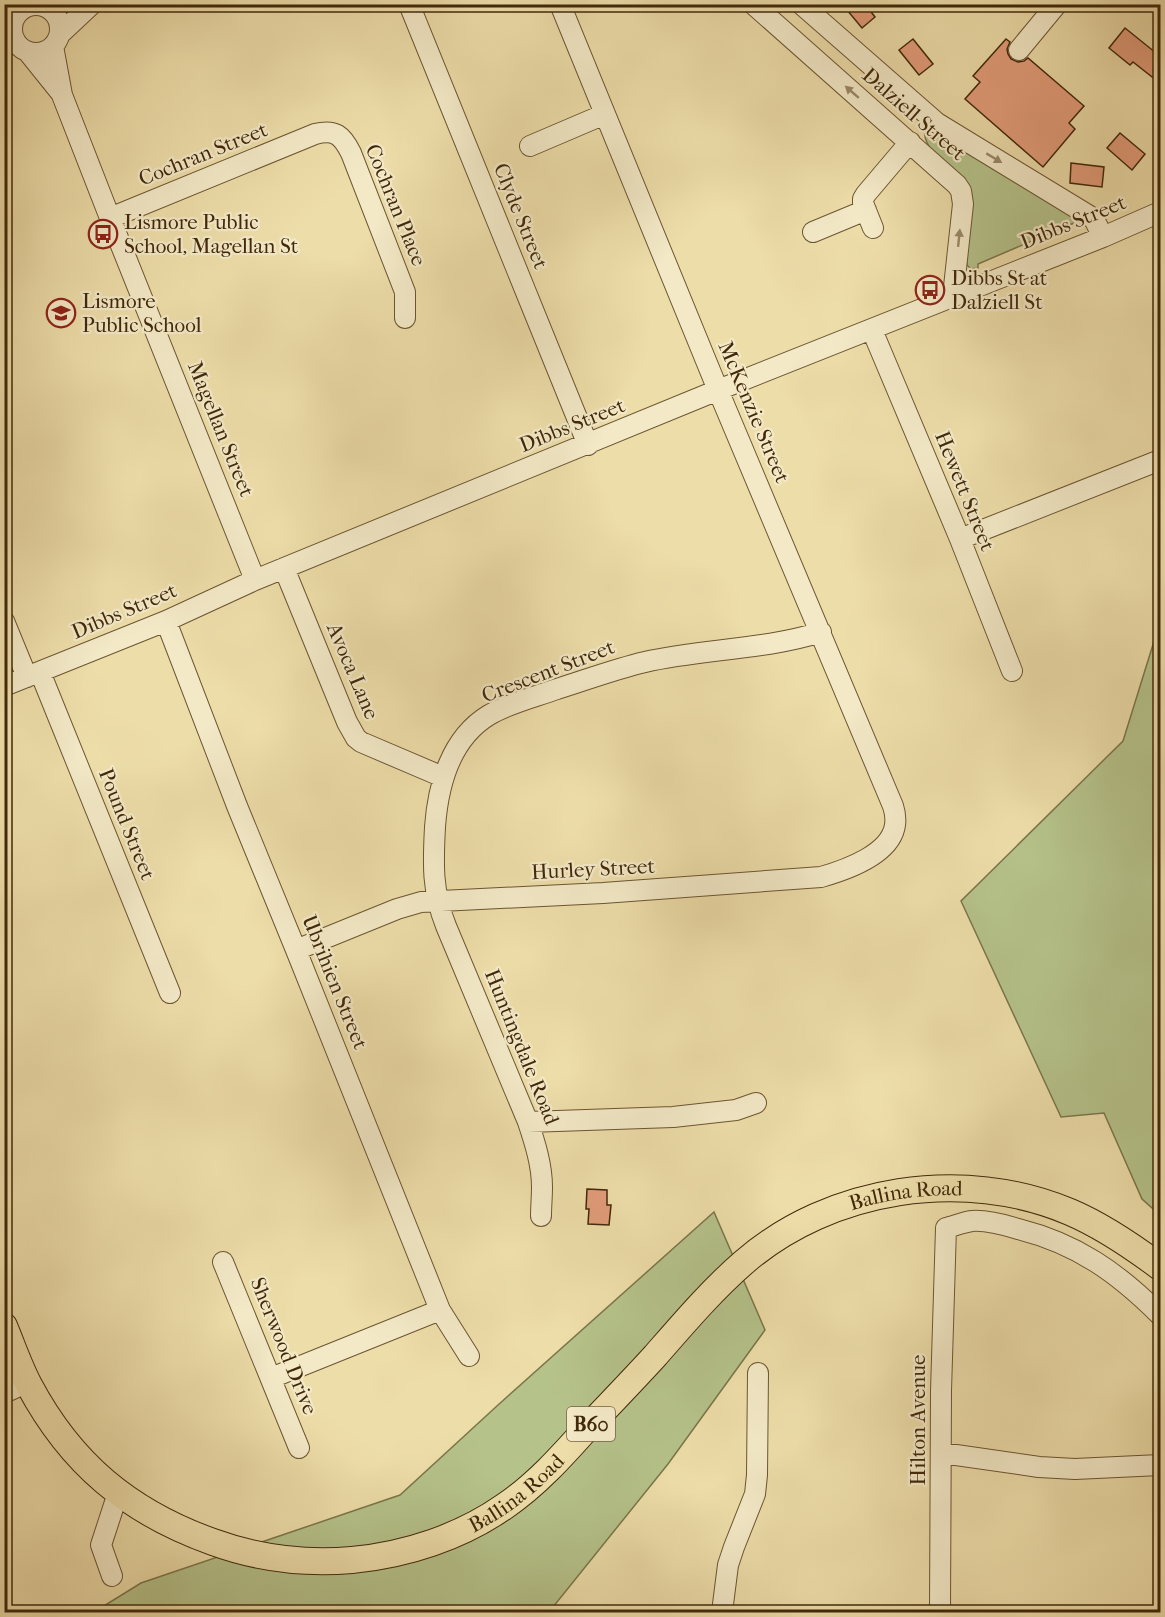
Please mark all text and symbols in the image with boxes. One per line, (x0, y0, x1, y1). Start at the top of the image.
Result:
street label: Dalziell Street (858, 63, 971, 166)
one-way arrow (845, 85, 860, 99)
street label: Cochran Street (135, 117, 271, 191)
street label: Cochran Place (361, 141, 431, 269)
one-way arrow (986, 152, 1002, 163)
street label: Clyde Street (489, 160, 553, 273)
street label: Dibbs Street (1017, 190, 1130, 254)
place label: Lismore Public School, Magellan St (124, 210, 299, 258)
bus stop icon: Lismore Public School, Magellan St (87, 218, 119, 250)
one-way arrow (954, 229, 964, 248)
place label: Dibbs St at Dalziell St (951, 266, 1048, 314)
bus stop icon: Dibbs St at Dalziell St (914, 274, 946, 306)
place label: Lismore Public School (82, 289, 202, 337)
school or university icon: Lismore Public School (45, 297, 77, 329)
street label: McKenzie Street (713, 338, 795, 487)
street label: Magellan Street (183, 358, 259, 501)
street label: Dibbs Street (516, 393, 629, 457)
street label: Hewett Street (930, 428, 1000, 555)
street label: Dibbs Street (68, 578, 181, 644)
street label: Avoca Lane (322, 618, 384, 723)
street label: Crescent Street (478, 635, 618, 707)
street label: Pound Street (94, 765, 160, 884)
street label: Hurley Street (531, 854, 656, 884)
street label: Ubrihien Street (297, 911, 373, 1053)
street label: Huntingdale Road (480, 966, 564, 1129)
street label: Ballina Road (846, 1176, 963, 1215)
street label: Sherwood Drive (246, 1274, 322, 1418)
street label: Hilton Avenue (906, 1355, 930, 1485)
road number: B60 (567, 1407, 615, 1441)
street label: Ballina Road (465, 1449, 569, 1537)

